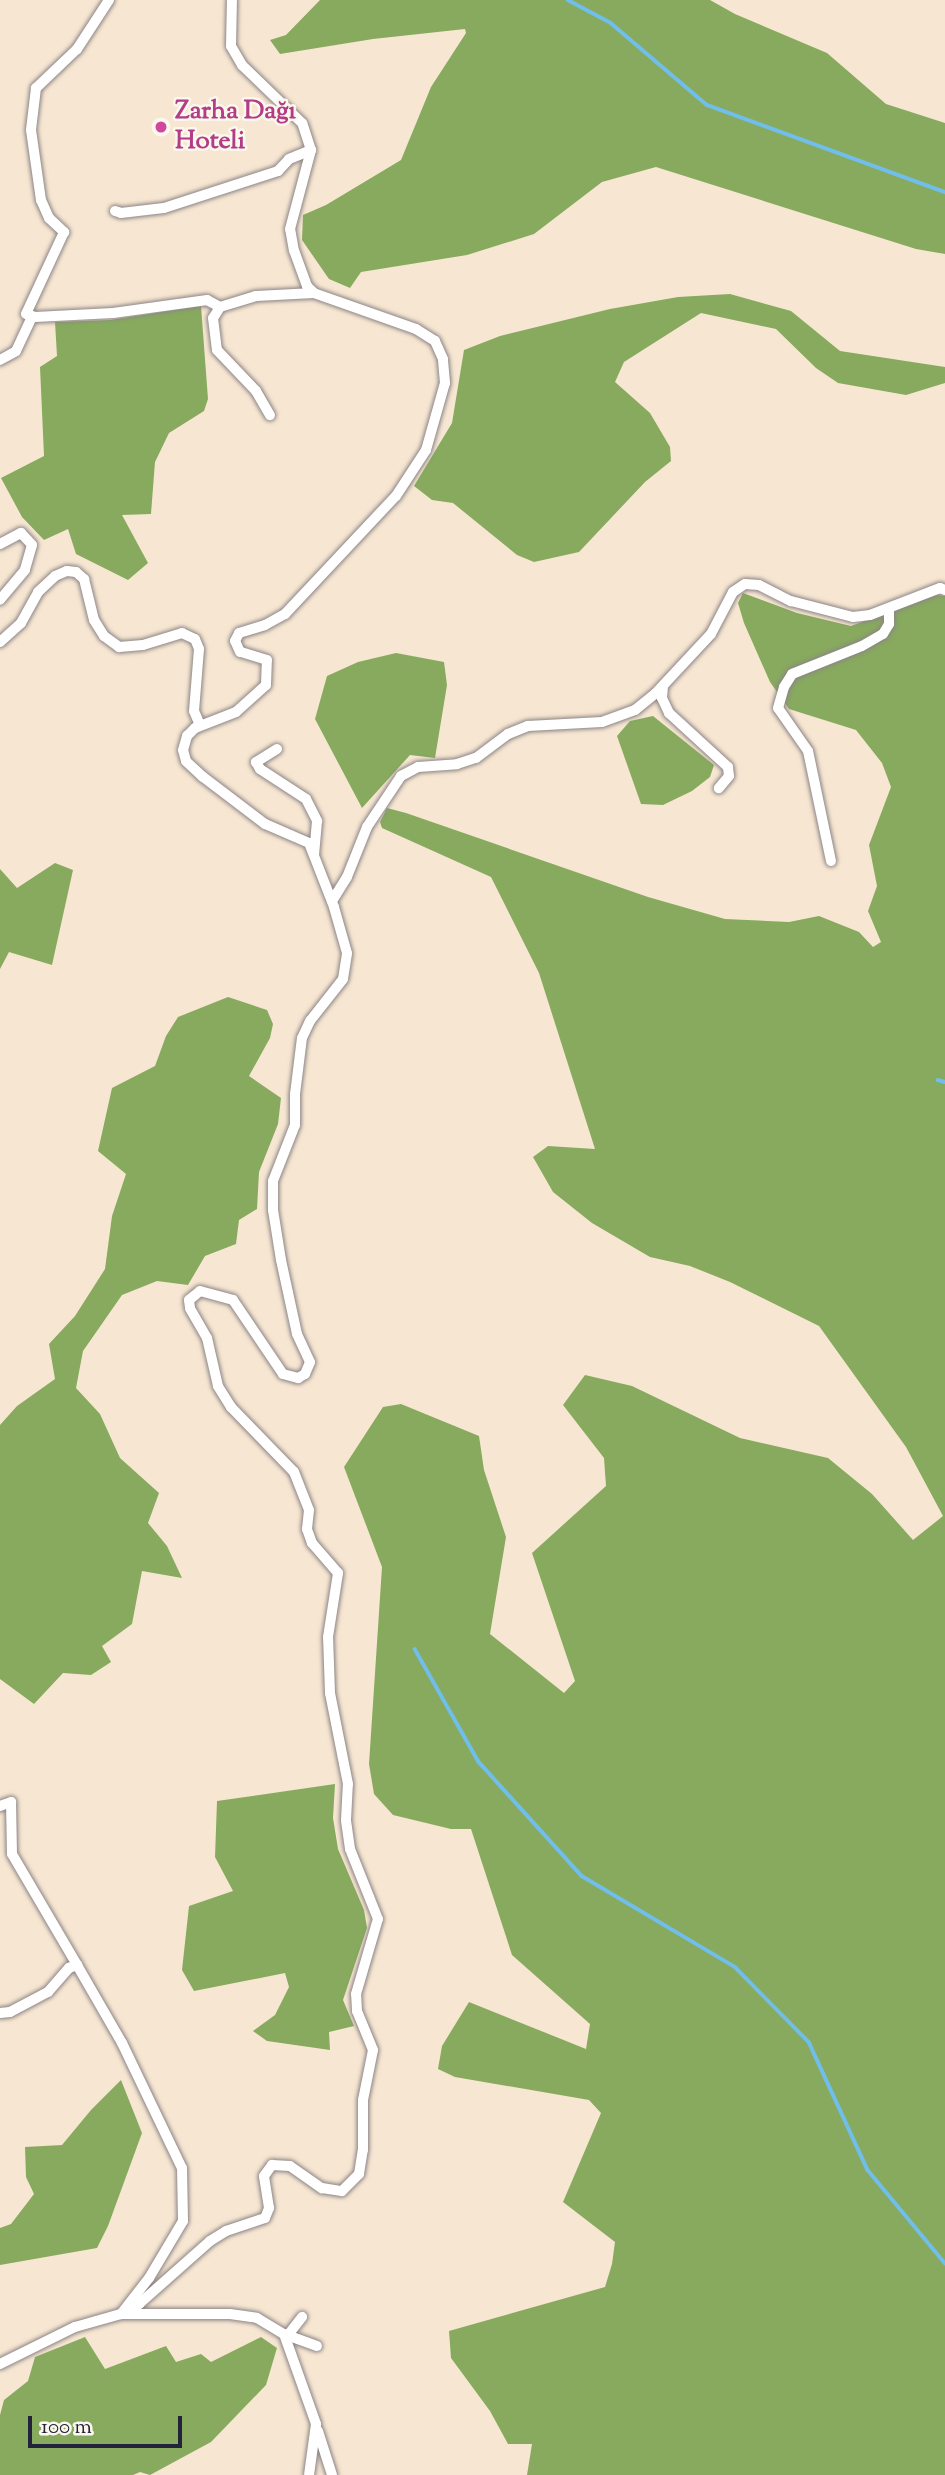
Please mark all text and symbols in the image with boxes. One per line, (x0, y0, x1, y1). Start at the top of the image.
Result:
place label: Zarha Dağı Hoteli (175, 96, 296, 158)
marker: Zarha Dağı Hoteli (153, 119, 169, 135)
scale bar (32, 2402, 186, 2446)
text: 100 m (41, 2413, 92, 2443)

